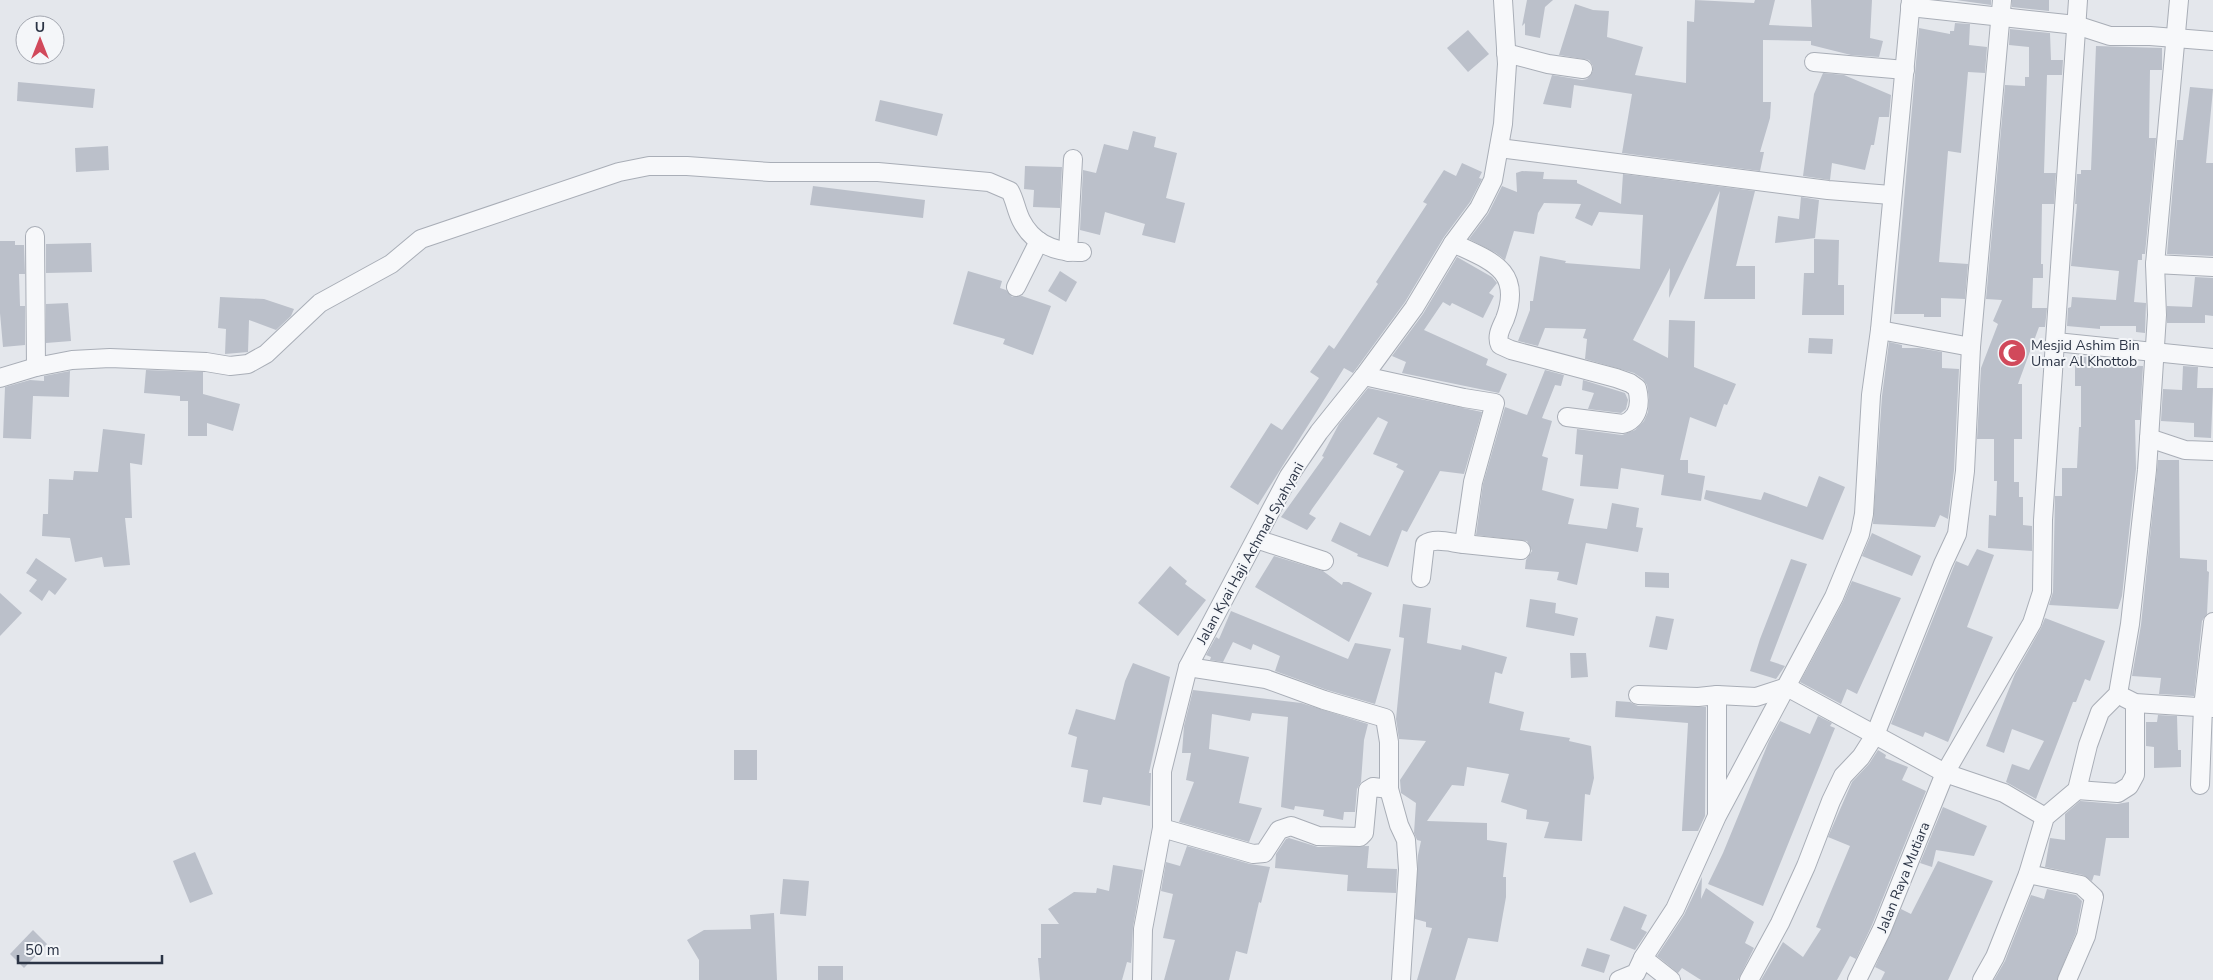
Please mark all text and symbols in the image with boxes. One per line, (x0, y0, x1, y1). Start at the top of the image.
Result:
north arrow (15, 15, 65, 65)
text: U (35, 18, 45, 37)
place label: Mesjid Ashim Bin Umar Al Khottob (2031, 336, 2140, 371)
mosque icon: Mesjid Ashim Bin Umar Al Khottob (1997, 338, 2027, 368)
street label: Jalan Kyai Haji Achmad Syahyani (1192, 459, 1309, 648)
street label: Jalan Raya Mutiara (1872, 819, 1934, 936)
scale bar (18, 932, 161, 964)
text: 50 m (25, 940, 60, 960)

